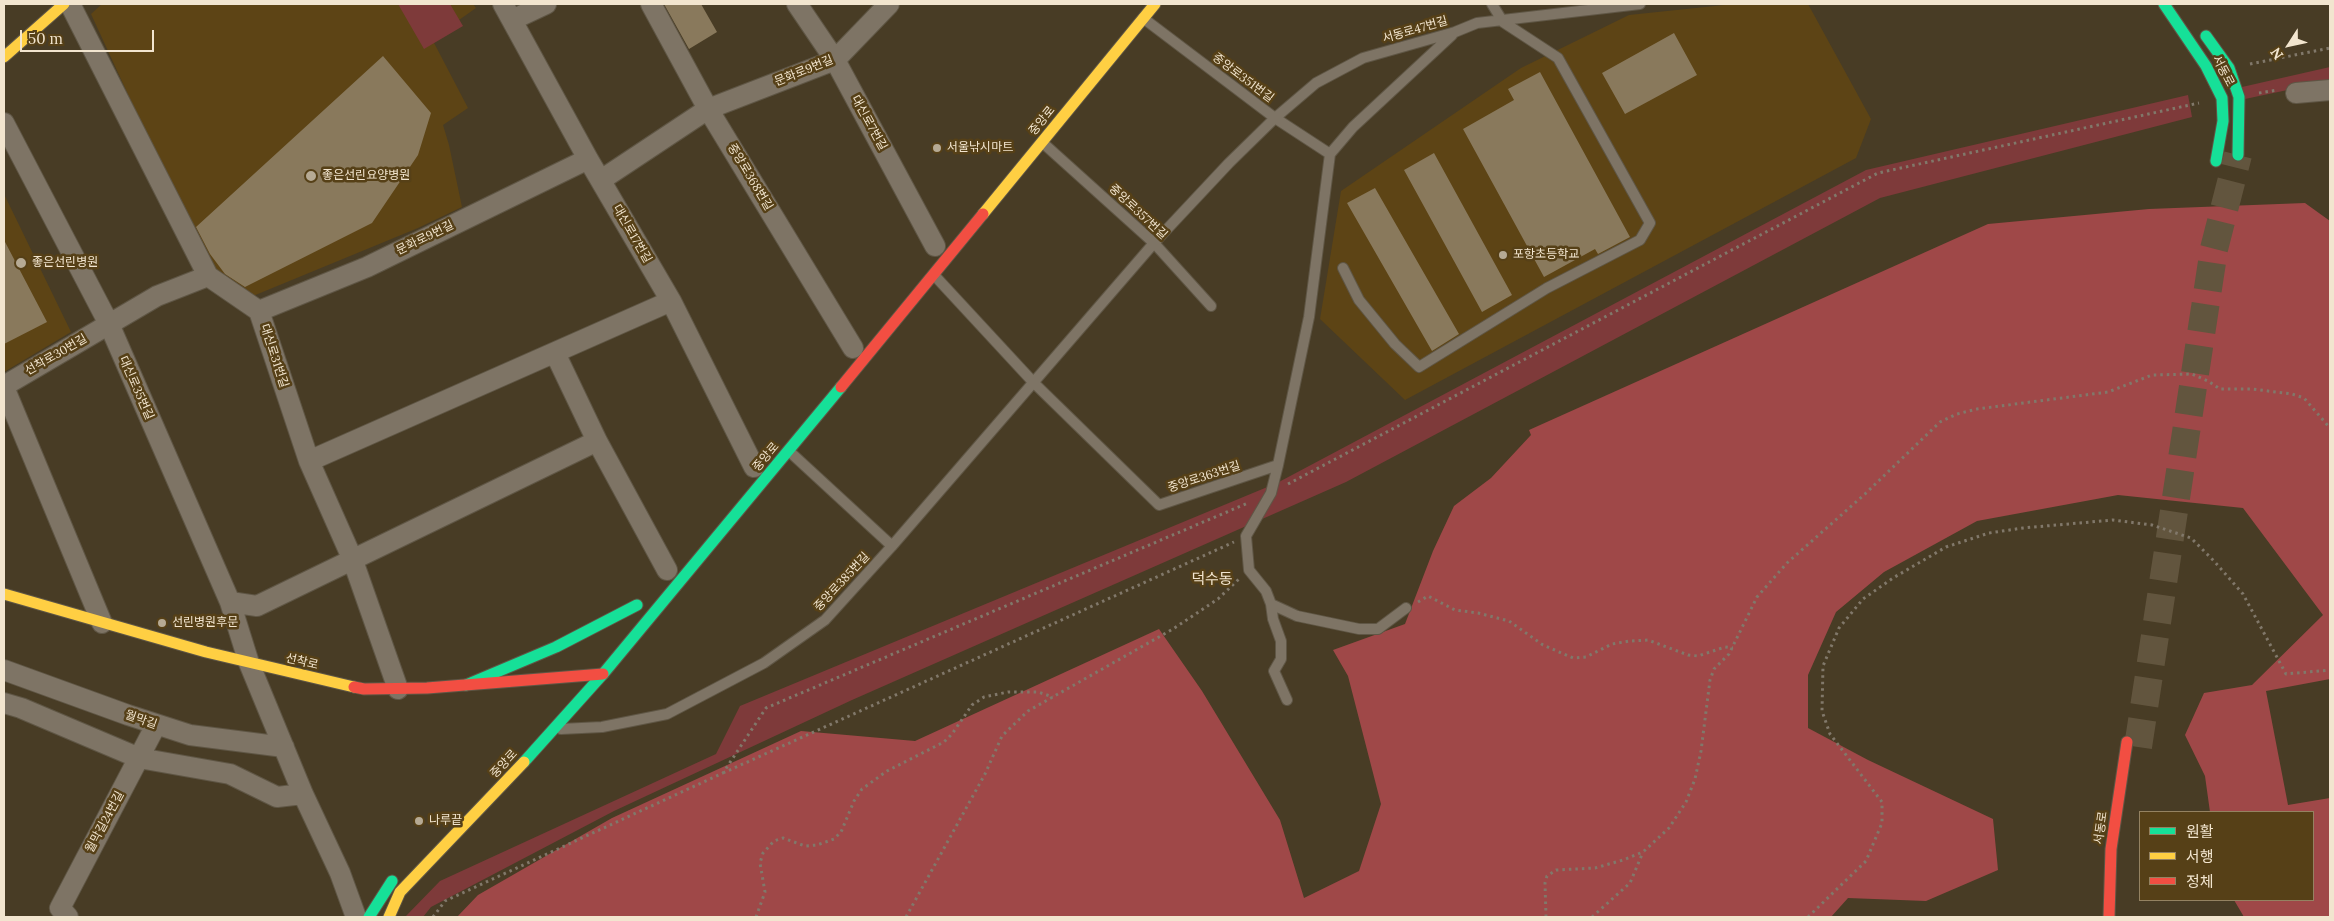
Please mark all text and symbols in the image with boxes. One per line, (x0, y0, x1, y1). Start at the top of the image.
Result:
street label: 서동로47번길 (1381, 14, 1449, 46)
scale bar (22, 20, 156, 52)
north arrow (2264, 20, 2314, 70)
text: 50 m (28, 29, 63, 48)
text: N (2266, 44, 2287, 63)
street label: 중앙로351번길 (1210, 50, 1276, 106)
street label: 문화로9번길 (772, 53, 836, 89)
street label: 서동로 (2209, 53, 2237, 89)
street label: 대신로7번길 (848, 93, 890, 153)
street label: 중앙로 (1026, 104, 1058, 138)
street label: 중앙로368번길 (724, 141, 776, 213)
place label: 서울낚시마트 (947, 141, 1013, 155)
marker: 서울낚시마트 (931, 142, 943, 154)
marker: 좋은선린요양병원 (304, 169, 318, 183)
place label: 좋은선린요양병원 (322, 169, 410, 183)
street label: 중앙로357번길 (1106, 182, 1170, 242)
street label: 대신로17번길 (609, 202, 655, 266)
street label: 문화로9번길 (394, 218, 456, 258)
place label: 포항초등학교 (1513, 248, 1579, 262)
marker: 포항초등학교 (1497, 249, 1509, 261)
marker: 좋은선린병원 (14, 256, 28, 270)
place label: 좋은선린병원 (32, 256, 98, 270)
street label: 대신로31번길 (257, 322, 291, 390)
street label: 선착로30번길 (22, 331, 90, 379)
street label: 대신로35번길 (116, 354, 156, 422)
street label: 중앙로 (750, 440, 782, 474)
street label: 중앙로363번길 (1166, 458, 1242, 496)
street label: 중앙로385번길 (811, 550, 873, 614)
district label: 덕수동 (1191, 571, 1233, 589)
place label: 선린병원후문 (172, 616, 238, 630)
marker: 선린병원후문 (156, 617, 168, 629)
street label: 선착로 (284, 651, 320, 673)
street label: 월막길 (123, 708, 159, 732)
street label: 중앙로 (487, 747, 521, 781)
street label: 월막길24번길 (83, 789, 127, 855)
street label: 서동로 (2092, 811, 2110, 845)
legend (2139, 811, 2314, 901)
place label: 나루끝 (429, 814, 462, 828)
marker: 나루끝 (413, 815, 425, 827)
text: 원활 (2186, 822, 2214, 841)
text: 서행 (2186, 847, 2214, 866)
text: 정체 (2186, 872, 2214, 891)

